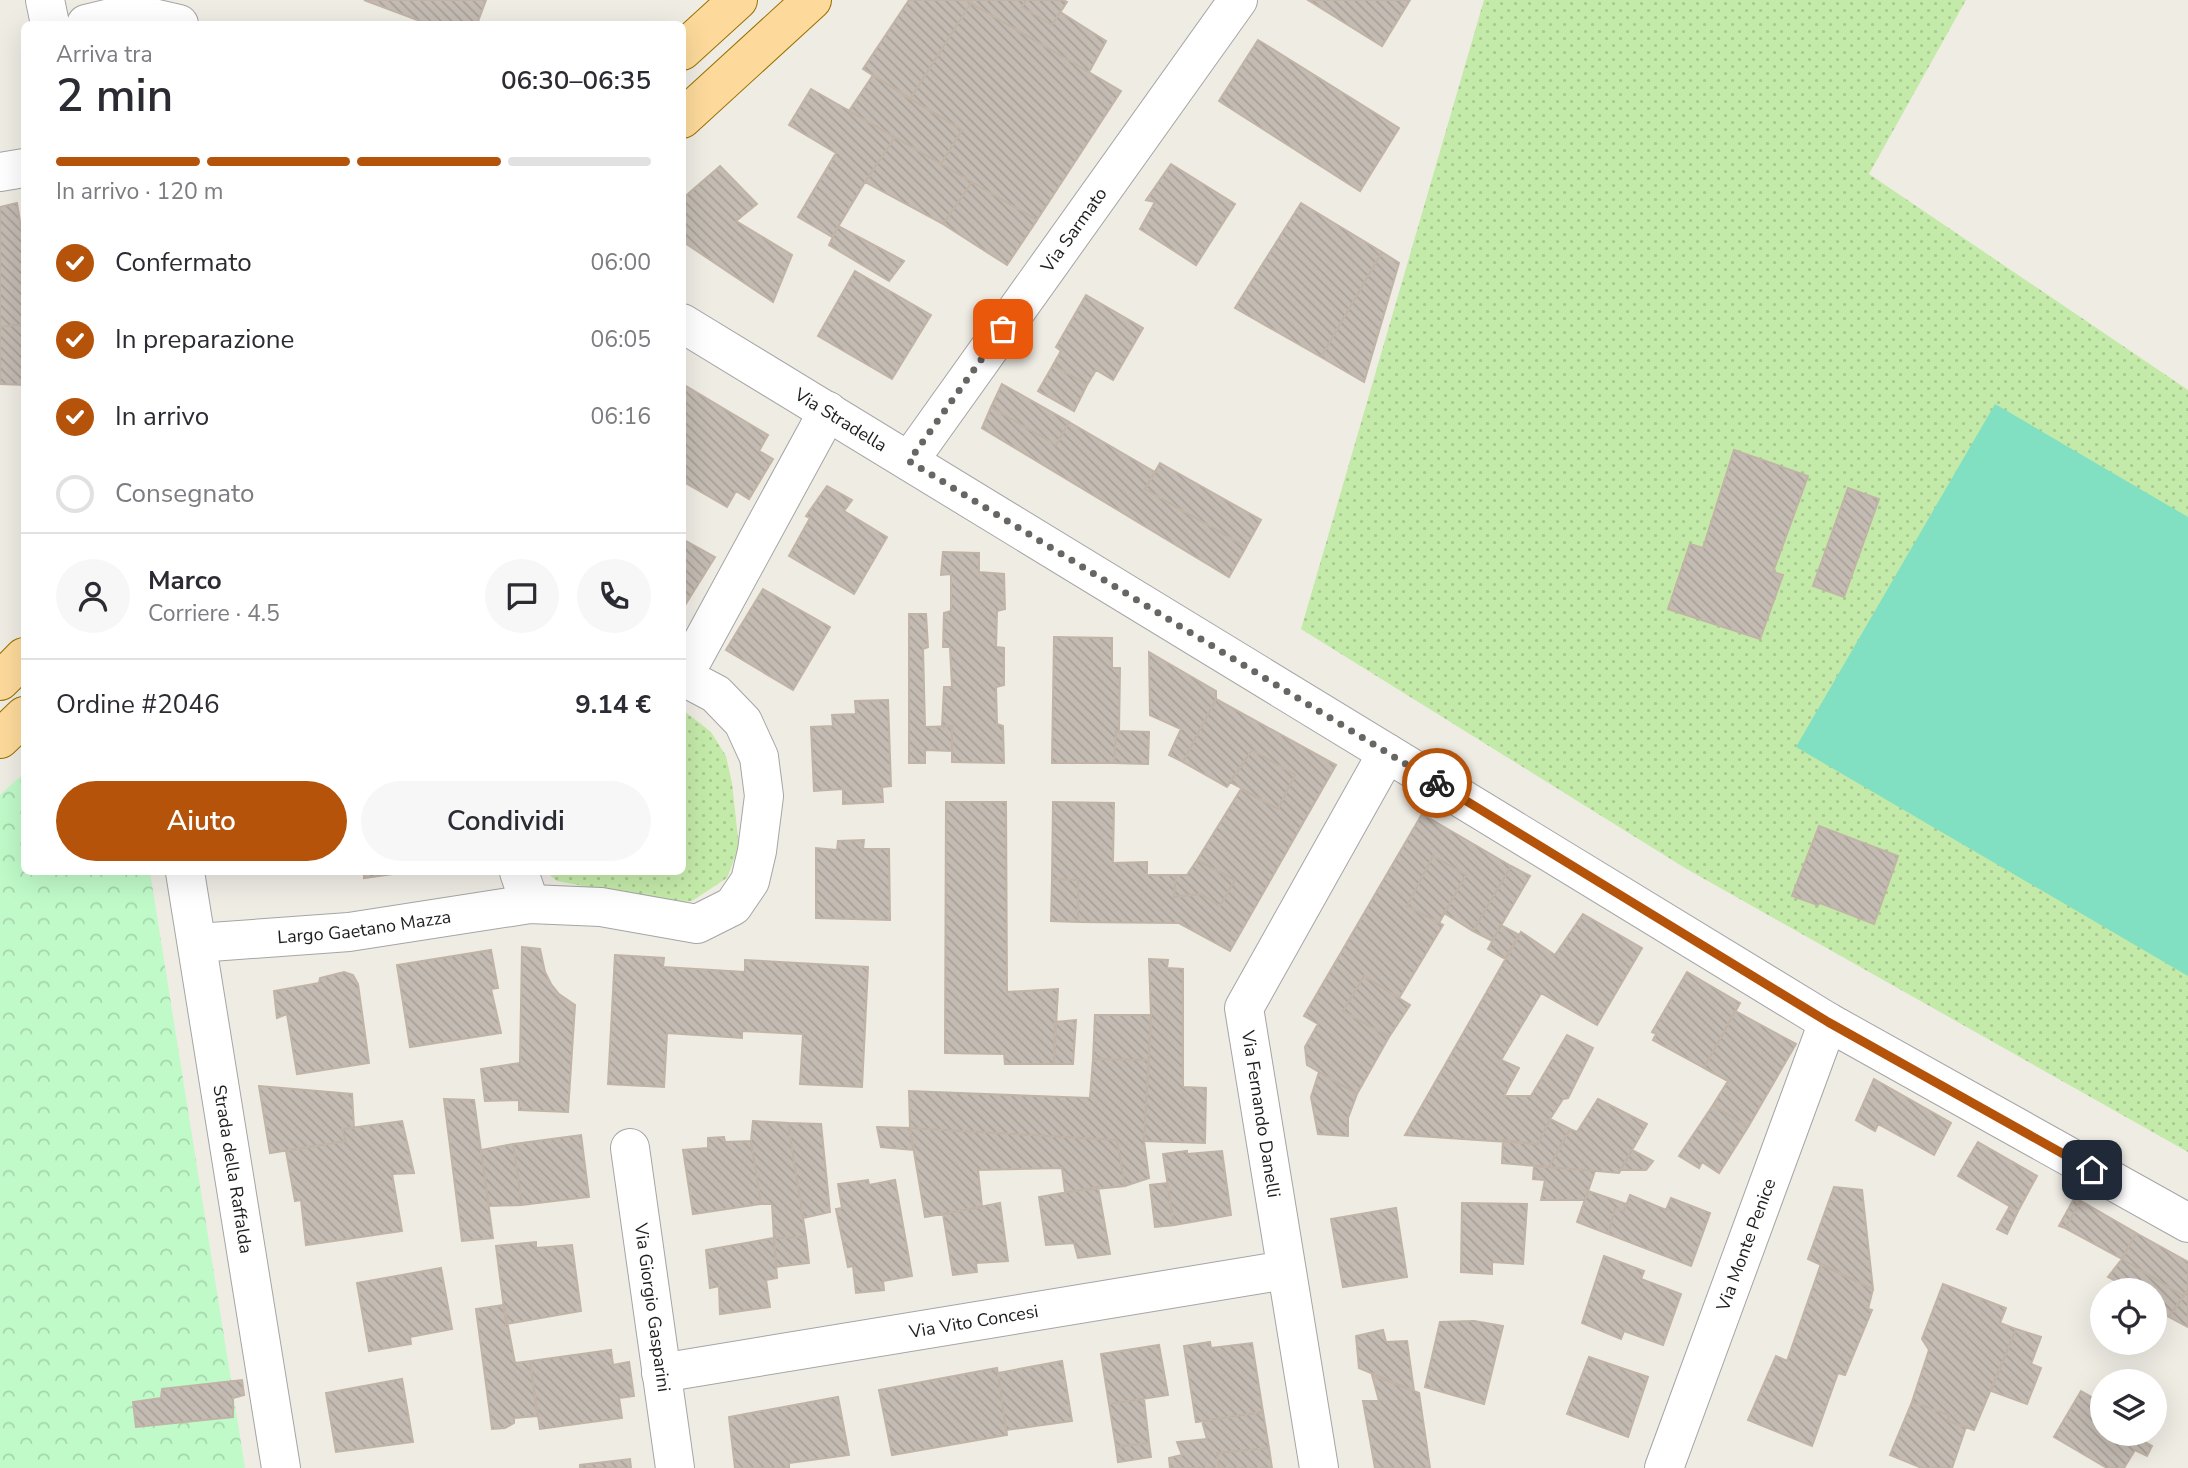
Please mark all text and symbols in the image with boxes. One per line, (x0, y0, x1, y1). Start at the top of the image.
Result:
text: Arriva tra (56, 39, 153, 70)
text: 06:30–06:35 (501, 63, 651, 98)
text: 2 min (56, 64, 173, 127)
text: In arrivo · 120 m (56, 176, 223, 207)
street label: Via Sarmato (1035, 183, 1113, 278)
icon: check (56, 244, 94, 282)
text: Confermato (115, 245, 252, 280)
text: 06:00 (591, 247, 651, 278)
pin (973, 299, 1033, 359)
icon: bag (984, 310, 1022, 348)
icon: check (56, 321, 94, 359)
text: In preparazione (115, 322, 294, 357)
text: 06:05 (591, 324, 651, 355)
street label: Via Stradella (789, 382, 892, 457)
icon: check (56, 398, 94, 436)
text: In arrivo (115, 399, 209, 434)
text: 06:16 (591, 401, 651, 432)
text: Consegnato (115, 476, 254, 511)
button: person (56, 559, 130, 633)
button: chat (485, 559, 559, 633)
button: phone (577, 559, 651, 633)
text: Marco (148, 563, 222, 598)
text: Corriere · 4.5 (148, 598, 280, 629)
text: Ordine #2046 (56, 687, 220, 722)
text: 9.14 € (575, 687, 651, 722)
courier (1402, 748, 1472, 818)
icon: bike (1418, 764, 1456, 802)
button: Aiuto (56, 781, 347, 861)
button: Condividi (361, 781, 651, 861)
street label: Largo Gaetano Mazza (276, 904, 453, 949)
street label: Via Fernando Danelli (1236, 1028, 1286, 1199)
street label: Strada della Raffalda (207, 1083, 258, 1255)
pin (2062, 1140, 2122, 1200)
icon: home (2073, 1151, 2111, 1189)
street label: Via Monte Penice (1710, 1175, 1781, 1315)
street label: Via Giorgio Gasparini (629, 1220, 676, 1393)
map controls (2090, 1278, 2167, 1446)
button: locate (2090, 1278, 2167, 1355)
street label: Via Vito Concesi (906, 1299, 1040, 1344)
button: layers (2090, 1369, 2167, 1446)

